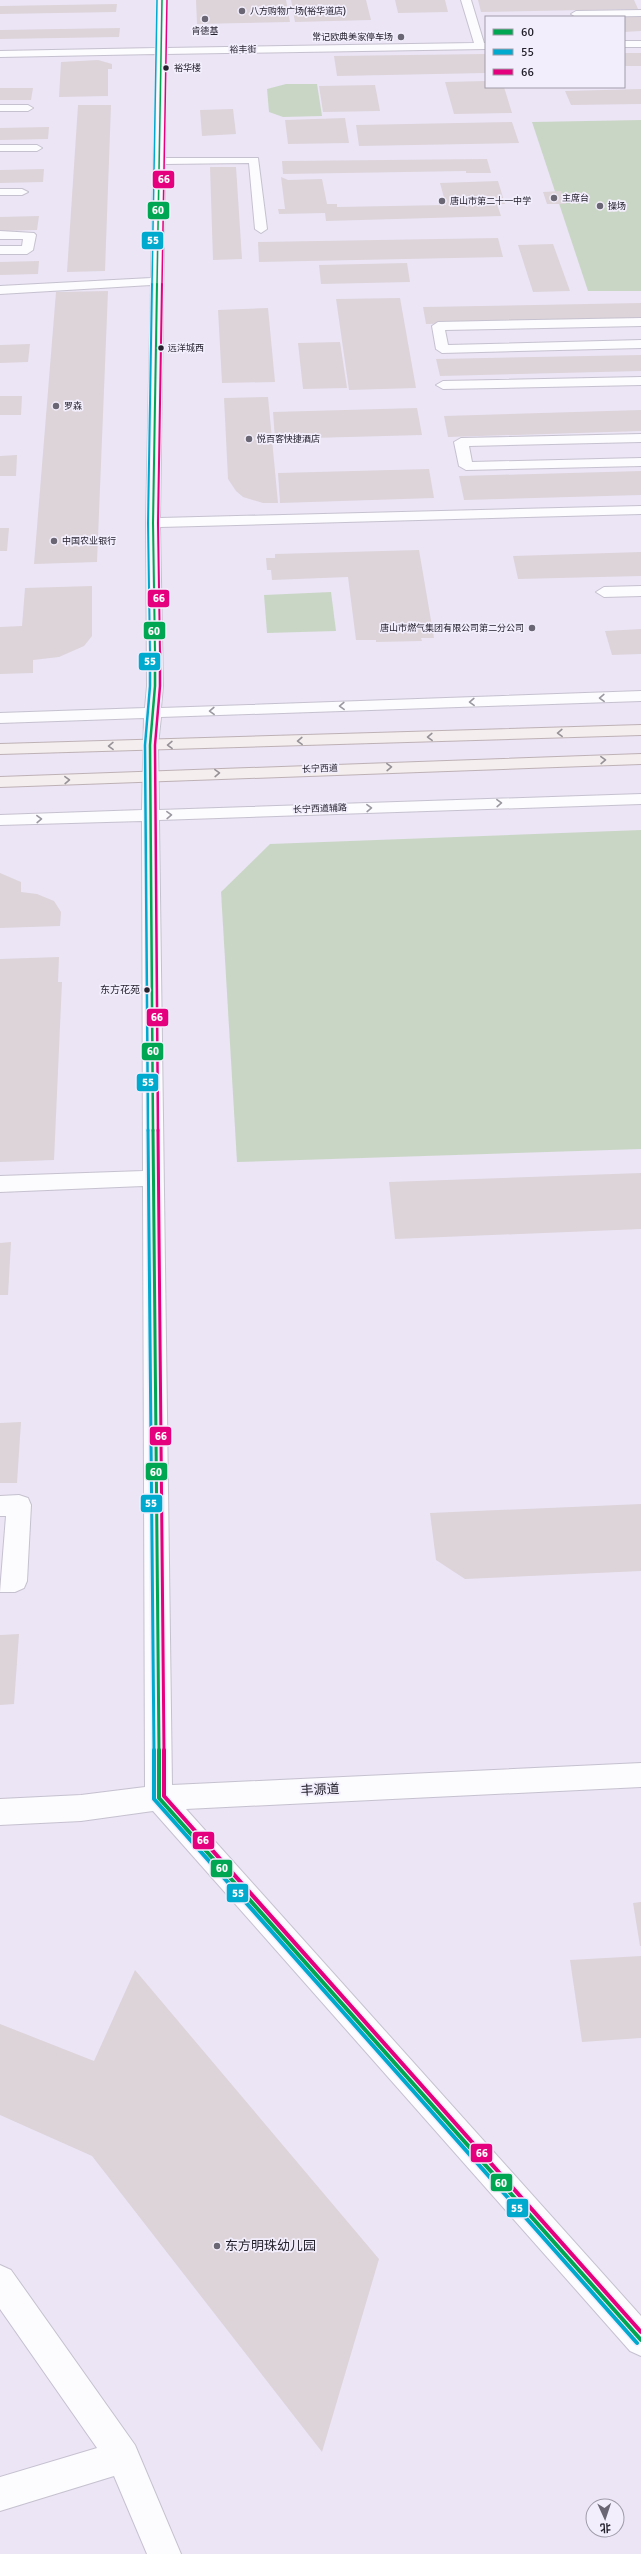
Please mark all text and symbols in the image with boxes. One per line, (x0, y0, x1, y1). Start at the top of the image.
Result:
place label: 八方购物广场(裕华道店) (250, 5, 346, 17)
marker: 八方购物广场(裕华道店) (237, 6, 247, 16)
marker: 肯德基 (200, 14, 210, 24)
legend (485, 16, 625, 88)
place label: 肯德基 (191, 25, 219, 37)
text: 60 (521, 25, 534, 40)
place label: 常记欧典美家停车场 (312, 31, 393, 43)
marker: 常记欧典美家停车场 (396, 32, 406, 42)
street label: 裕丰街 (229, 44, 257, 56)
text: 55 (521, 45, 534, 60)
place label: 裕华楼 (174, 62, 201, 74)
marker: 裕华楼 (161, 63, 171, 73)
text: 66 (521, 65, 534, 80)
line badge: 66 (152, 170, 175, 189)
text: 66 (158, 173, 170, 186)
marker: 主席台 (549, 193, 559, 203)
place label: 主席台 (562, 193, 589, 204)
marker: 唐山市第二十一中学 (437, 196, 447, 206)
place label: 唐山市第二十一中学 (450, 196, 531, 207)
line badge: 60 (147, 201, 170, 220)
marker: 操场 (595, 201, 605, 211)
place label: 操场 (608, 201, 626, 212)
text: 60 (152, 204, 164, 217)
line badge: 55 (141, 231, 164, 250)
text: 55 (147, 234, 159, 247)
marker: 远洋城西 (156, 343, 166, 353)
place label: 远洋城西 (168, 343, 204, 354)
marker: 罗森 (51, 401, 61, 411)
place label: 罗森 (64, 401, 82, 412)
marker: 悦百客快捷酒店 (244, 434, 254, 444)
place label: 悦百客快捷酒店 (257, 434, 320, 445)
marker: 中国农业银行 (49, 536, 59, 546)
place label: 中国农业银行 (62, 536, 116, 547)
line badge: 66 (147, 589, 170, 608)
text: 66 (153, 592, 165, 605)
line badge: 60 (143, 621, 166, 640)
place label: 唐山市燃气集团有限公司第二分公司 (380, 622, 524, 634)
marker: 唐山市燃气集团有限公司第二分公司 (527, 623, 537, 633)
text: 60 (148, 625, 160, 638)
line badge: 55 (138, 652, 161, 671)
text: 55 (144, 655, 156, 668)
one-way arrow (599, 694, 605, 702)
one-way arrow (469, 698, 475, 706)
one-way arrow (339, 702, 345, 711)
one-way arrow (209, 706, 215, 715)
one-way arrow (557, 728, 563, 737)
one-way arrow (427, 733, 433, 741)
one-way arrow (297, 737, 303, 745)
one-way arrow (167, 740, 173, 749)
one-way arrow (108, 742, 114, 750)
one-way arrow (600, 756, 606, 765)
street label: 长宁西道 (302, 763, 338, 775)
one-way arrow (386, 763, 392, 771)
one-way arrow (214, 768, 220, 777)
one-way arrow (64, 775, 70, 784)
one-way arrow (496, 799, 502, 808)
street label: 长宁西道辅路 (293, 803, 347, 815)
one-way arrow (366, 804, 372, 812)
one-way arrow (166, 811, 172, 819)
one-way arrow (36, 815, 42, 823)
place label: 东方花苑 (100, 984, 140, 996)
marker: 东方花苑 (142, 985, 152, 995)
line badge: 66 (146, 1008, 169, 1027)
text: 66 (151, 1011, 163, 1024)
line badge: 60 (141, 1042, 164, 1061)
text: 60 (147, 1045, 159, 1058)
line badge: 55 (136, 1073, 159, 1092)
text: 55 (142, 1076, 154, 1089)
line badge: 66 (149, 1426, 172, 1446)
text: 66 (155, 1430, 167, 1443)
line badge: 60 (145, 1462, 168, 1481)
text: 60 (150, 1466, 162, 1479)
line badge: 55 (140, 1494, 163, 1513)
text: 55 (145, 1497, 157, 1510)
street label: 丰源道 (300, 1781, 340, 1799)
line badge: 66 (192, 1831, 215, 1850)
text: 66 (197, 1834, 209, 1847)
line badge: 60 (210, 1859, 233, 1878)
text: 60 (216, 1862, 228, 1875)
line badge: 55 (226, 1883, 249, 1903)
text: 55 (232, 1887, 244, 1900)
line badge: 66 (470, 2143, 493, 2163)
text: 66 (476, 2147, 488, 2160)
line badge: 60 (490, 2173, 513, 2192)
text: 60 (495, 2177, 507, 2190)
line badge: 55 (506, 2198, 529, 2218)
text: 55 (511, 2202, 523, 2215)
place label: 东方明珠幼儿园 (225, 2238, 316, 2254)
marker: 东方明珠幼儿园 (212, 2241, 222, 2251)
north arrow (585, 2498, 625, 2538)
text: 北 (600, 2521, 611, 2534)

